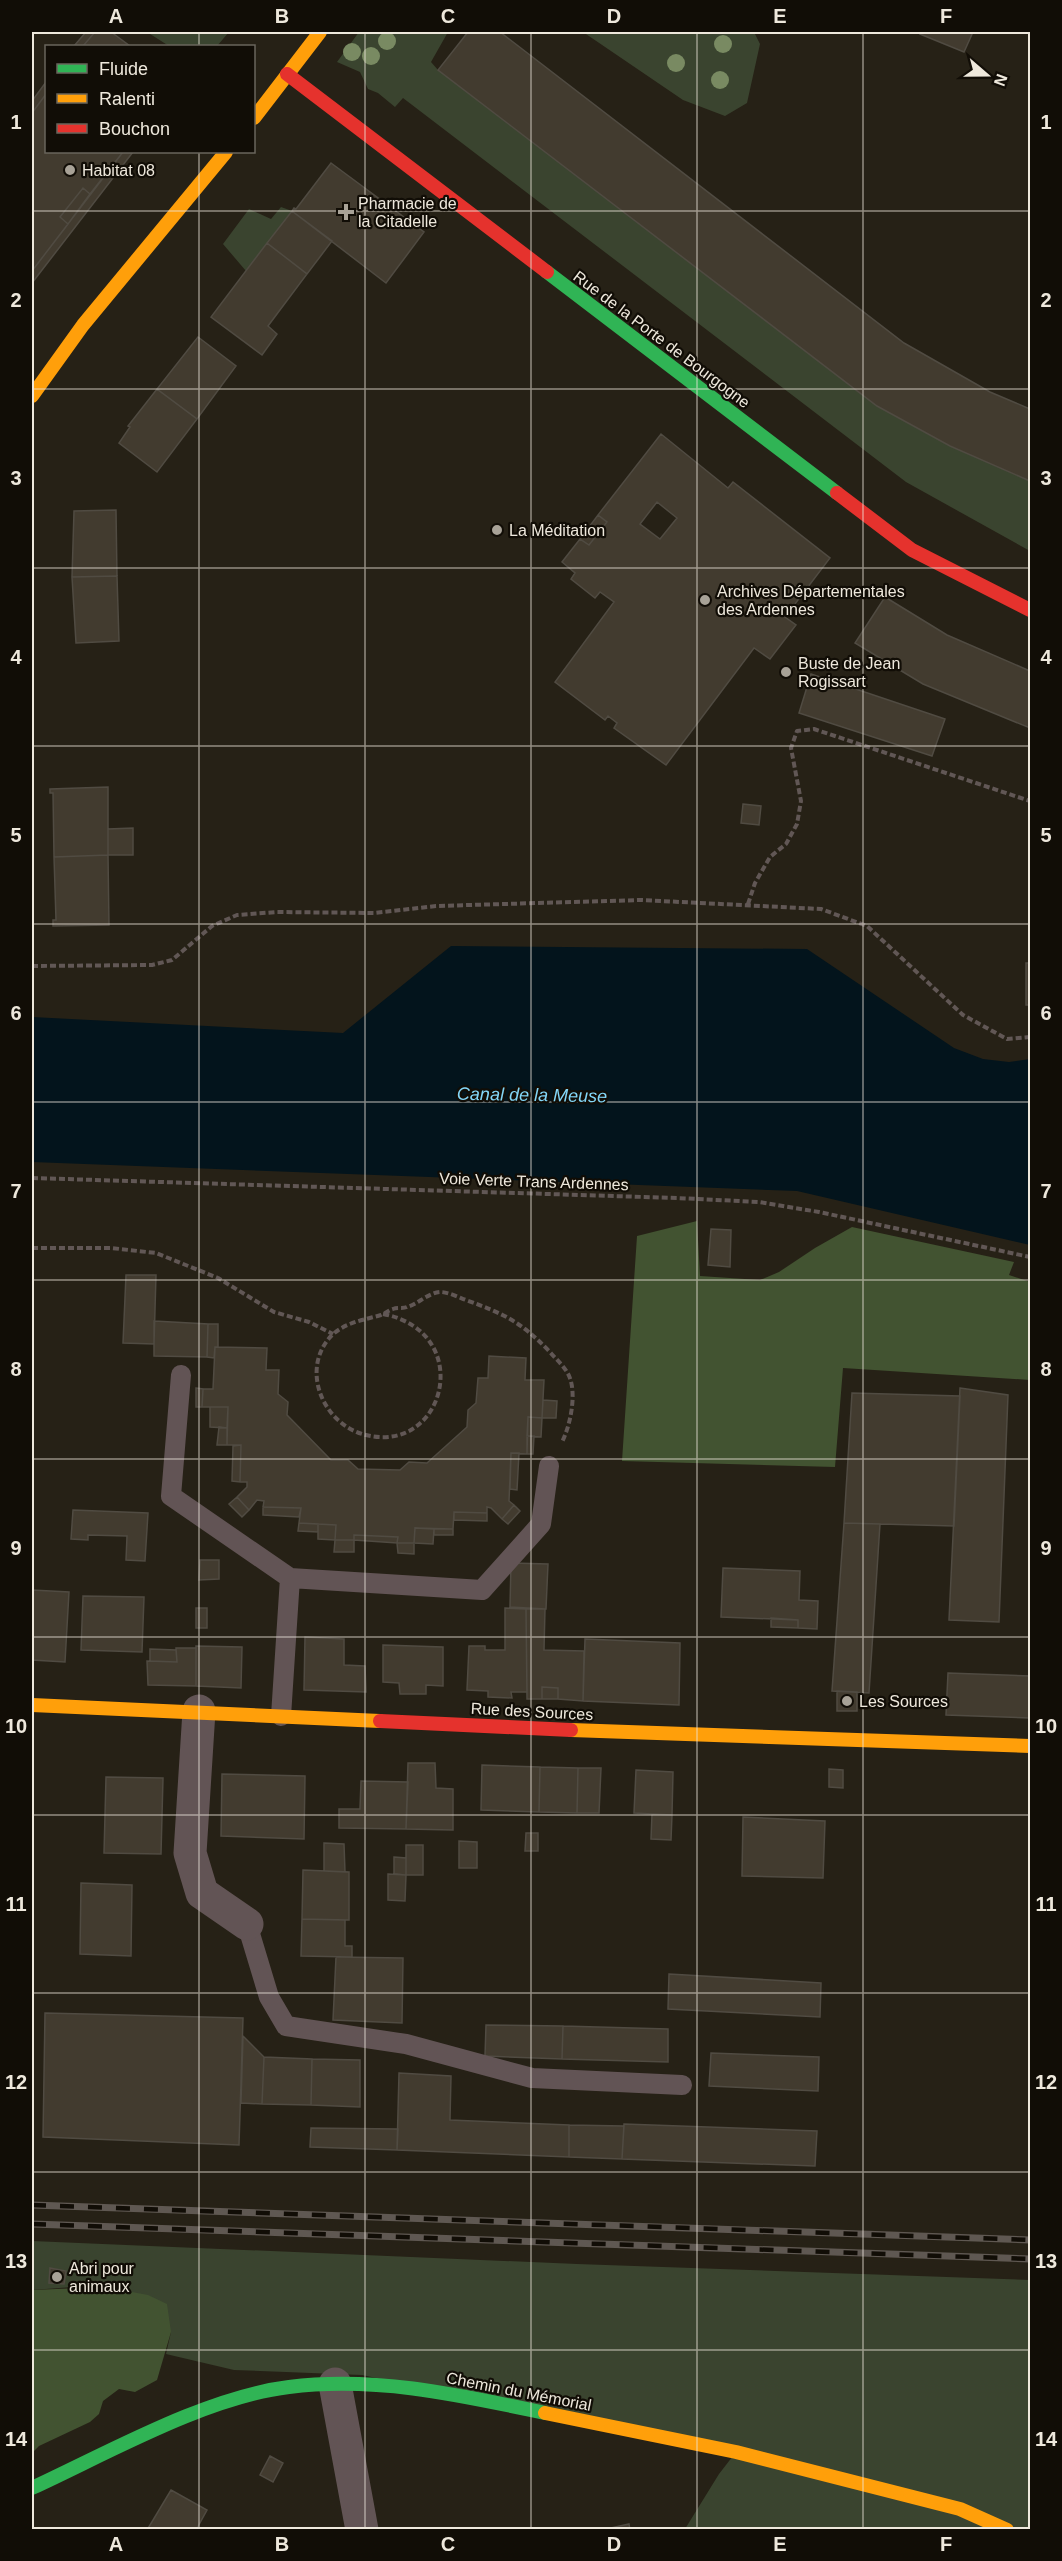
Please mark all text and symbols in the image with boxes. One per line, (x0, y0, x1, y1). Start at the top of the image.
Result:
text: A (109, 5, 123, 27)
text: B (275, 5, 289, 27)
text: C (441, 5, 455, 27)
text: D (607, 5, 621, 27)
text: E (773, 5, 787, 27)
text: F (940, 5, 952, 27)
legend (45, 45, 255, 153)
north arrow (957, 45, 1017, 105)
text: Fluide (99, 59, 148, 79)
text: N (991, 72, 1011, 88)
text: Ralenti (99, 89, 155, 109)
text: 1 (10, 111, 22, 133)
text: 1 (1040, 111, 1052, 133)
text: Bouchon (99, 119, 170, 139)
place label: Habitat 08 (82, 162, 155, 179)
marker: Habitat 08 (63, 163, 77, 177)
place label: Pharmacie de la Citadelle (358, 195, 457, 230)
marker: Pharmacie de la Citadelle (339, 205, 353, 219)
street label: Rue de la Porte de Bourgogne (570, 268, 753, 411)
text: 2 (10, 289, 22, 311)
text: 2 (1040, 289, 1052, 311)
text: 3 (10, 467, 22, 489)
text: 3 (1040, 467, 1052, 489)
place label: La Méditation (509, 522, 605, 539)
marker: La Méditation (490, 523, 504, 537)
place label: Archives Départementales des Ardennes (717, 583, 905, 618)
marker: Archives Départementales des Ardennes (698, 593, 712, 607)
text: 4 (10, 646, 22, 668)
text: 4 (1040, 646, 1052, 668)
place label: Buste de Jean Rogissart (798, 655, 900, 690)
marker: Buste de Jean Rogissart (779, 665, 793, 679)
text: 5 (10, 824, 22, 846)
text: 5 (1040, 824, 1052, 846)
text: 6 (10, 1002, 22, 1024)
text: 6 (1040, 1002, 1052, 1024)
water label: Canal de la Meuse (457, 1084, 607, 1106)
street label: Voie Verte Trans Ardennes (439, 1170, 629, 1193)
text: 7 (10, 1180, 22, 1202)
text: 7 (1040, 1180, 1052, 1202)
text: 8 (10, 1358, 22, 1380)
text: 8 (1040, 1358, 1052, 1380)
text: 9 (10, 1537, 22, 1559)
text: 9 (1040, 1537, 1052, 1559)
place label: Les Sources (859, 1693, 948, 1710)
marker: Les Sources (840, 1694, 854, 1708)
street label: Rue des Sources (470, 1700, 594, 1723)
text: 10 (5, 1715, 27, 1737)
text: 10 (1035, 1715, 1057, 1737)
text: 11 (5, 1893, 27, 1915)
text: 11 (1035, 1893, 1057, 1915)
text: 12 (5, 2071, 27, 2093)
text: 12 (1035, 2071, 1057, 2093)
text: 13 (5, 2250, 27, 2272)
text: 13 (1035, 2250, 1057, 2272)
place label: Abri pour animaux (69, 2260, 135, 2295)
marker: Abri pour animaux (50, 2270, 64, 2284)
street label: Chemin du Mémorial (445, 2369, 593, 2414)
text: 14 (5, 2428, 28, 2450)
text: 14 (1035, 2428, 1058, 2450)
text: A (109, 2533, 123, 2555)
text: B (275, 2533, 289, 2555)
text: C (441, 2533, 455, 2555)
text: D (607, 2533, 621, 2555)
text: E (773, 2533, 787, 2555)
text: F (940, 2533, 952, 2555)

